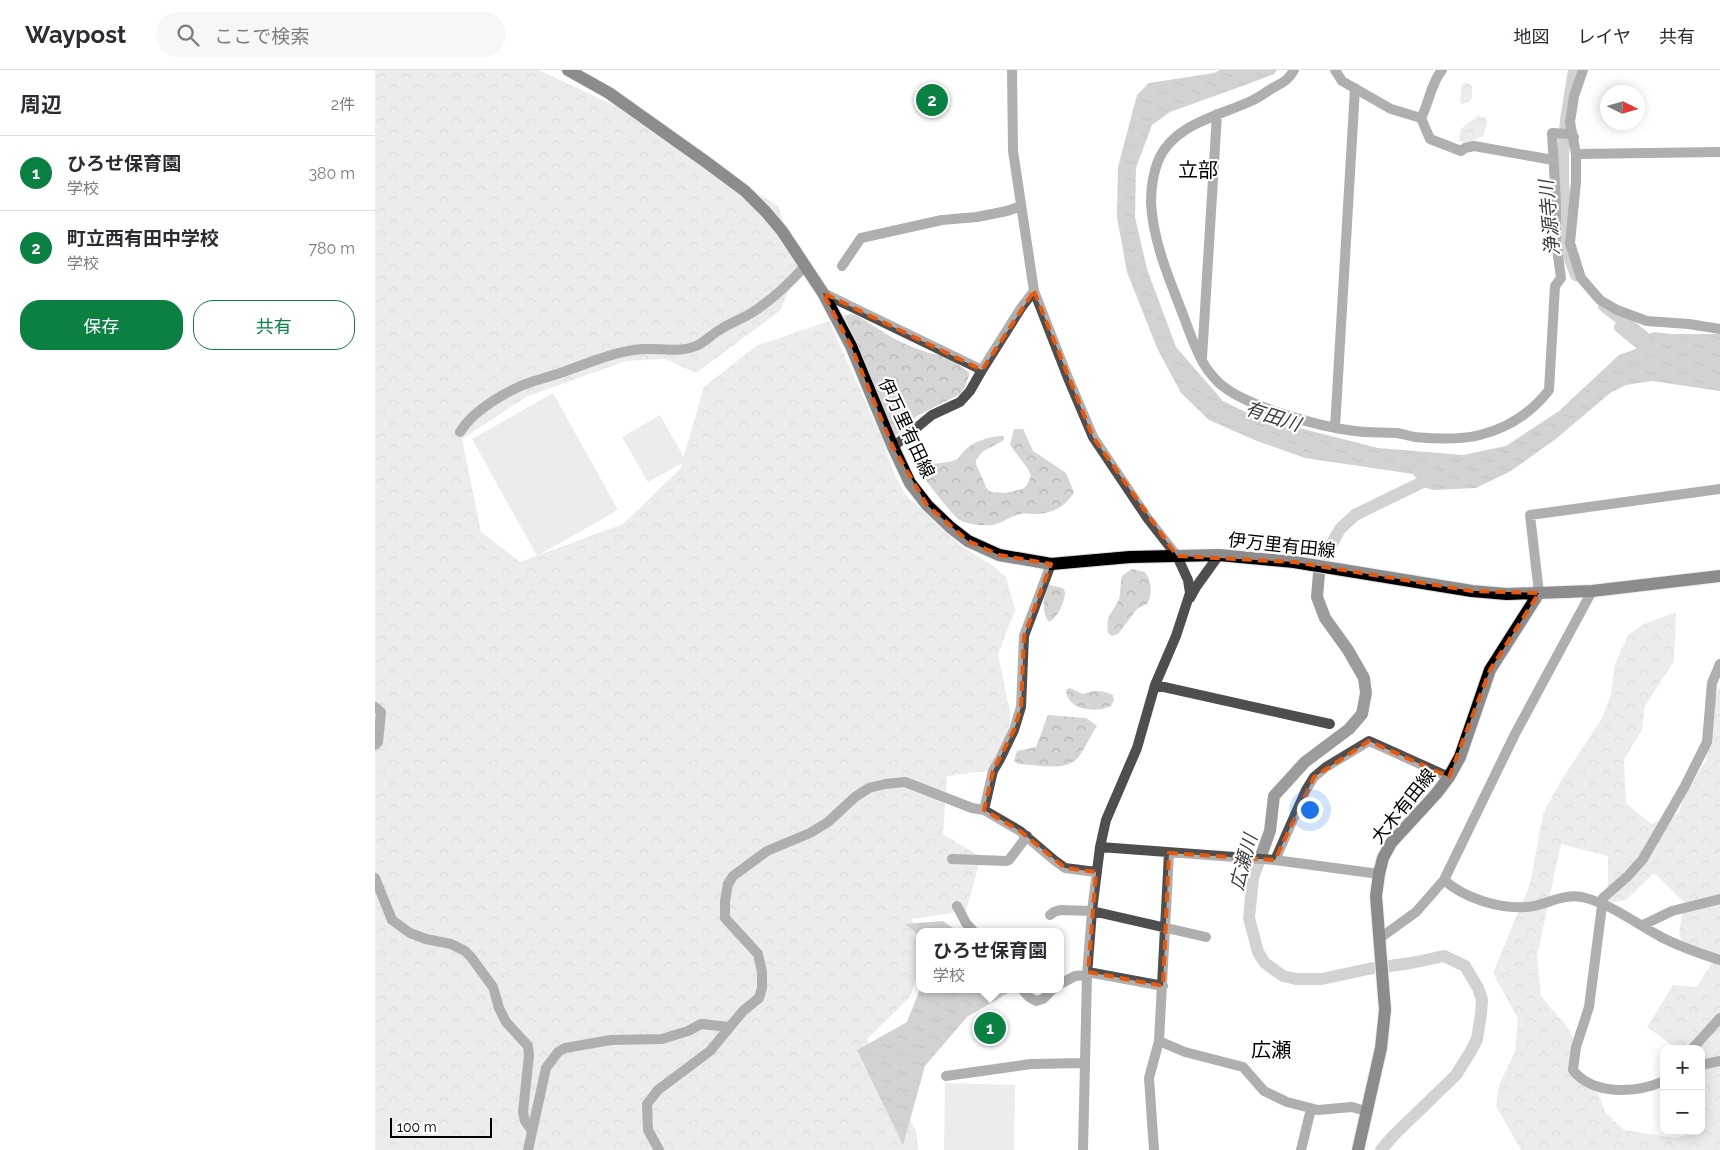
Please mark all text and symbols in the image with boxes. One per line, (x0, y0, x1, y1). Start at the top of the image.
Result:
search box (156, 12, 506, 57)
text: Waypost (25, 20, 126, 49)
icon: search (174, 21, 202, 49)
text: ここで検索 (214, 25, 309, 47)
text: 地図 (1514, 26, 1550, 47)
text: レイヤ (1578, 26, 1631, 47)
text: 共有 (1659, 26, 1695, 47)
pin: 2 (916, 81, 948, 119)
north arrow (1600, 85, 1645, 130)
text: 周辺 (20, 92, 62, 117)
text: 2件 (331, 95, 355, 114)
text: ひろせ保育園 (67, 152, 181, 174)
district label: 立部 (1178, 158, 1218, 182)
text: 1 (32, 164, 40, 183)
text: 380 m (308, 164, 355, 183)
water label: 浄源寺川 (1535, 177, 1563, 257)
text: 学校 (67, 179, 99, 198)
text: 町立西有田中学校 (67, 227, 219, 249)
text: 2 (31, 239, 41, 258)
text: 780 m (308, 239, 355, 258)
text: 学校 (67, 254, 99, 273)
button: 保存 (20, 300, 183, 350)
button: 共有 (193, 300, 355, 350)
street label: 伊万里有田線 (875, 375, 939, 481)
water label: 有田川 (1242, 397, 1305, 436)
street label: 伊万里有田線 (1227, 529, 1337, 561)
street label: 大木有田線 (1367, 764, 1439, 848)
your location (1297, 797, 1323, 823)
water label: 広瀬川 (1225, 830, 1262, 892)
popup (916, 928, 1064, 993)
text: ひろせ保育園 (933, 939, 1047, 961)
text: 学校 (933, 966, 965, 985)
pin: 1 (974, 1009, 1006, 1047)
district label: 広瀬 (1251, 1038, 1291, 1062)
map controls (1660, 1045, 1705, 1135)
button: + (1660, 1045, 1705, 1090)
button: − (1660, 1090, 1705, 1135)
scale bar (390, 1115, 493, 1138)
text: 100 m (397, 1119, 437, 1135)

